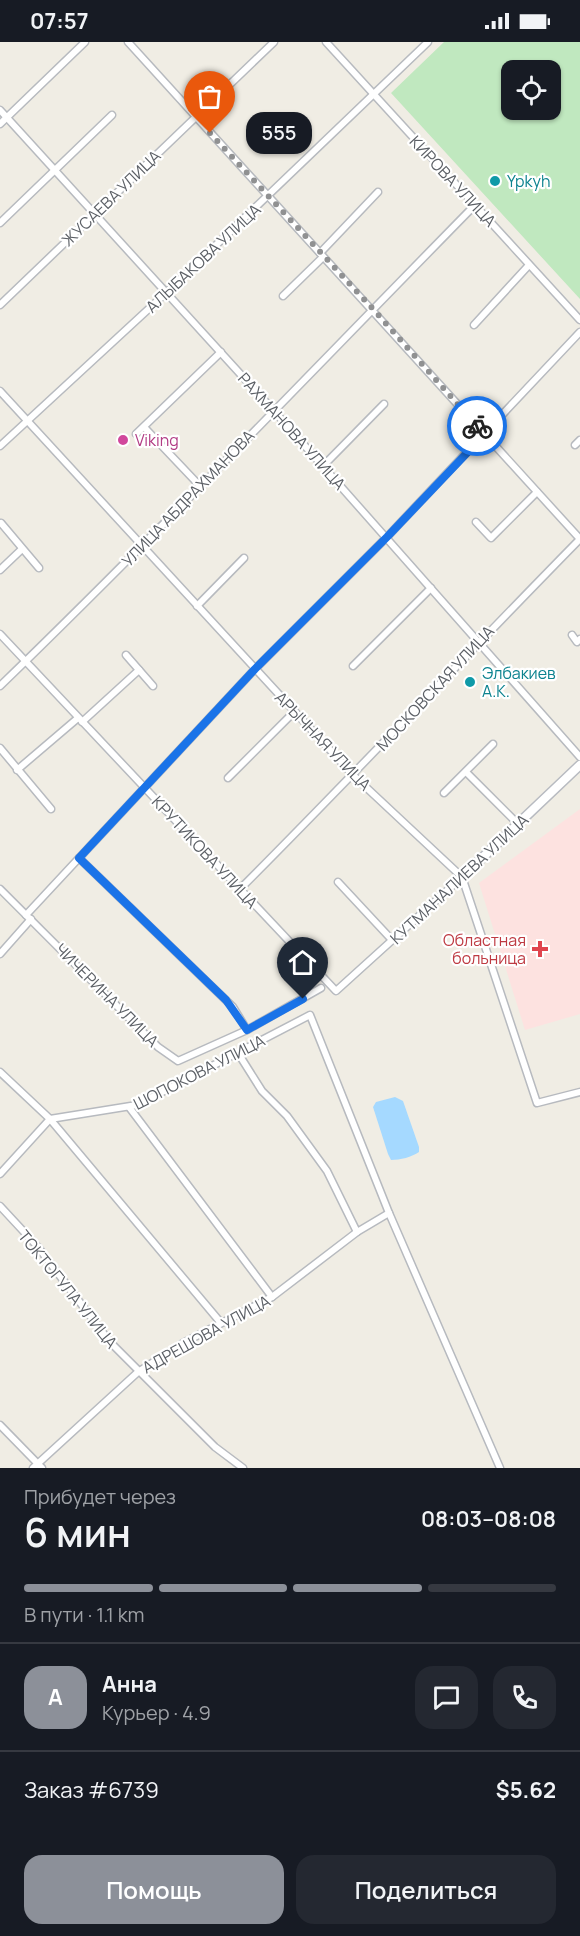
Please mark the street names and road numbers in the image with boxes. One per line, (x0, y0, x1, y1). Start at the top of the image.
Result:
street label: КИРОВА УЛИЦА (405, 131, 501, 231)
street label: ЖУСАЕВА УЛИЦА (57, 145, 165, 251)
street label: АЛЫБАКОВА УЛИЦА (141, 199, 265, 317)
street label: РАХМАНОВА УЛИЦА (233, 368, 351, 494)
street label: УЛИЦА АБДРАХМАНОВА (117, 425, 259, 571)
street label: МОСКОВСКАЯ УЛИЦА (371, 621, 499, 755)
street label: АРЫЧНАЯ УЛИЦА (270, 687, 376, 795)
street label: КРУТИКОВА УЛИЦА (147, 791, 263, 913)
street label: КУТМАНАЛИЕВА УЛИЦА (385, 809, 533, 949)
street label: ЧИЧЕРИНА УЛИЦА (50, 938, 164, 1052)
street label: ШОПОКОВА УЛИЦА (129, 1029, 269, 1115)
street label: ТОКТОГУЛА УЛИЦА (13, 1225, 123, 1353)
street label: АДРЕШОВА УЛИЦА (138, 1290, 274, 1378)

